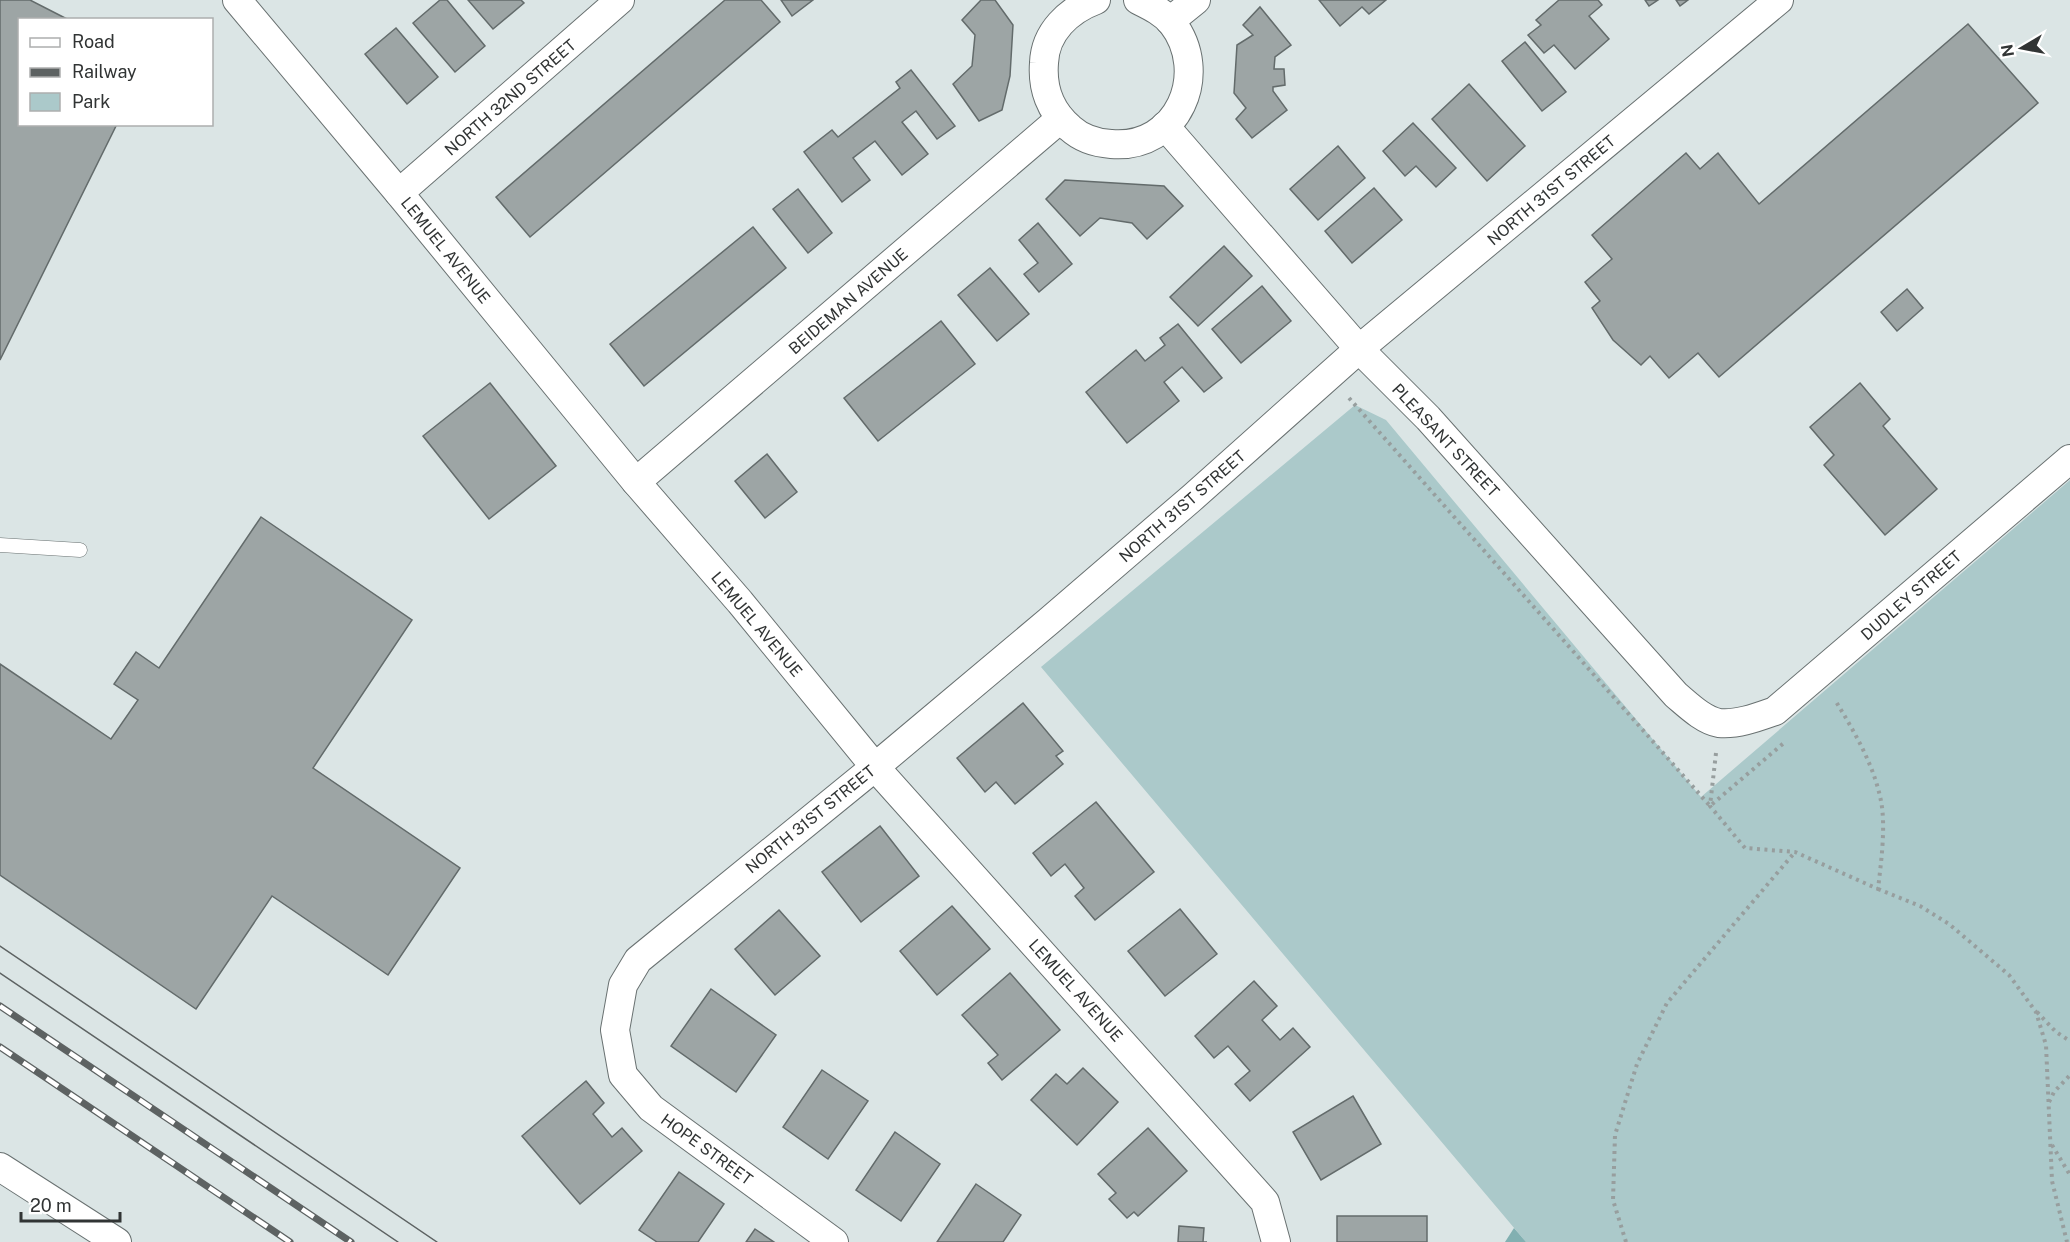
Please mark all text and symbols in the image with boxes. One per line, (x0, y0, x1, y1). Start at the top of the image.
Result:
legend (18, 18, 213, 126)
north arrow (1992, 18, 2052, 78)
text: Road (72, 31, 115, 52)
street label: NORTH 32ND STREET (441, 35, 580, 159)
text: N (1997, 43, 2018, 58)
text: Railway (72, 61, 137, 82)
text: Park (72, 91, 110, 112)
street label: NORTH 31ST STREET (1484, 131, 1619, 249)
street label: LEMUEL AVENUE (397, 193, 494, 307)
street label: BEIDEMAN AVENUE (785, 245, 912, 358)
street label: PLEASANT STREET (1388, 380, 1503, 501)
street label: NORTH 31ST STREET (1115, 446, 1250, 566)
street label: DUDLEY STREET (1857, 546, 1966, 644)
street label: LEMUEL AVENUE (707, 568, 806, 681)
street label: NORTH 31ST STREET (742, 761, 879, 877)
street label: LEMUEL AVENUE (1025, 935, 1127, 1045)
street label: HOPE STREET (657, 1110, 757, 1189)
scale bar (21, 1185, 120, 1223)
text: 20 m (30, 1195, 72, 1216)

